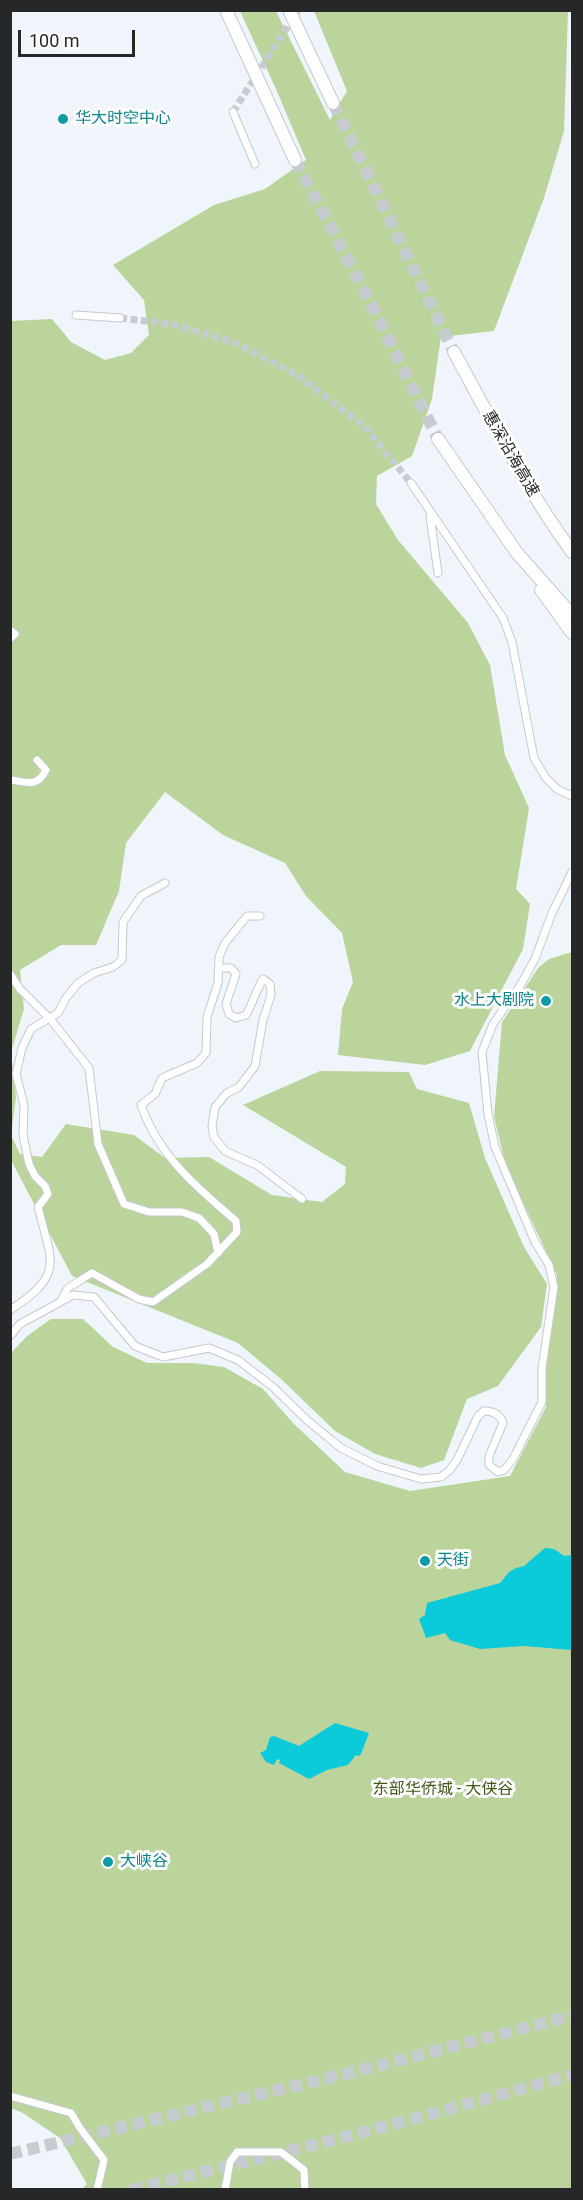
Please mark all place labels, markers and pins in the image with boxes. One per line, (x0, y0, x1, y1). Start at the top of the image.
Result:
place label: 华大时空中心 (75, 109, 171, 129)
marker: 华大时空中心 (56, 112, 70, 126)
place label: 水上大剧院 (454, 991, 534, 1011)
marker: 水上大剧院 (539, 994, 553, 1008)
place label: 天街 (437, 1551, 469, 1571)
marker: 天街 (418, 1554, 432, 1568)
place label: 大峡谷 (120, 1852, 168, 1872)
marker: 大峡谷 (101, 1855, 115, 1869)

